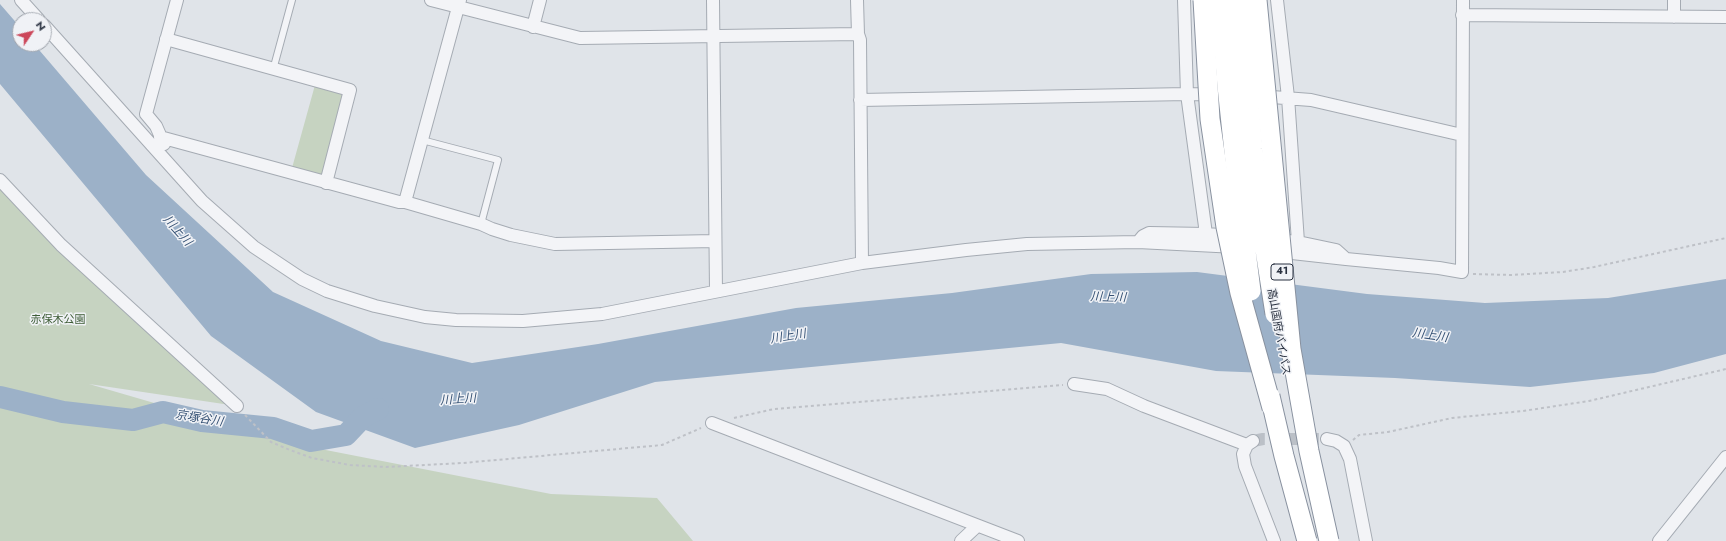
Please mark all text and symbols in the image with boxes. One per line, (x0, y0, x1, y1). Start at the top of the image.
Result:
north arrow (12, 12, 52, 52)
text: N (32, 18, 50, 34)
water label: 川上川 (160, 213, 194, 249)
road number: 41 (1271, 264, 1293, 280)
street label: 高山国府バイパス (1264, 288, 1292, 376)
water label: 川上川 (1090, 290, 1126, 306)
park label: 赤保木公園 (31, 313, 85, 327)
water label: 川上川 (1411, 326, 1449, 346)
water label: 川上川 (769, 327, 807, 347)
water label: 川上川 (440, 392, 476, 408)
water label: 京塚谷川 (174, 408, 224, 430)

